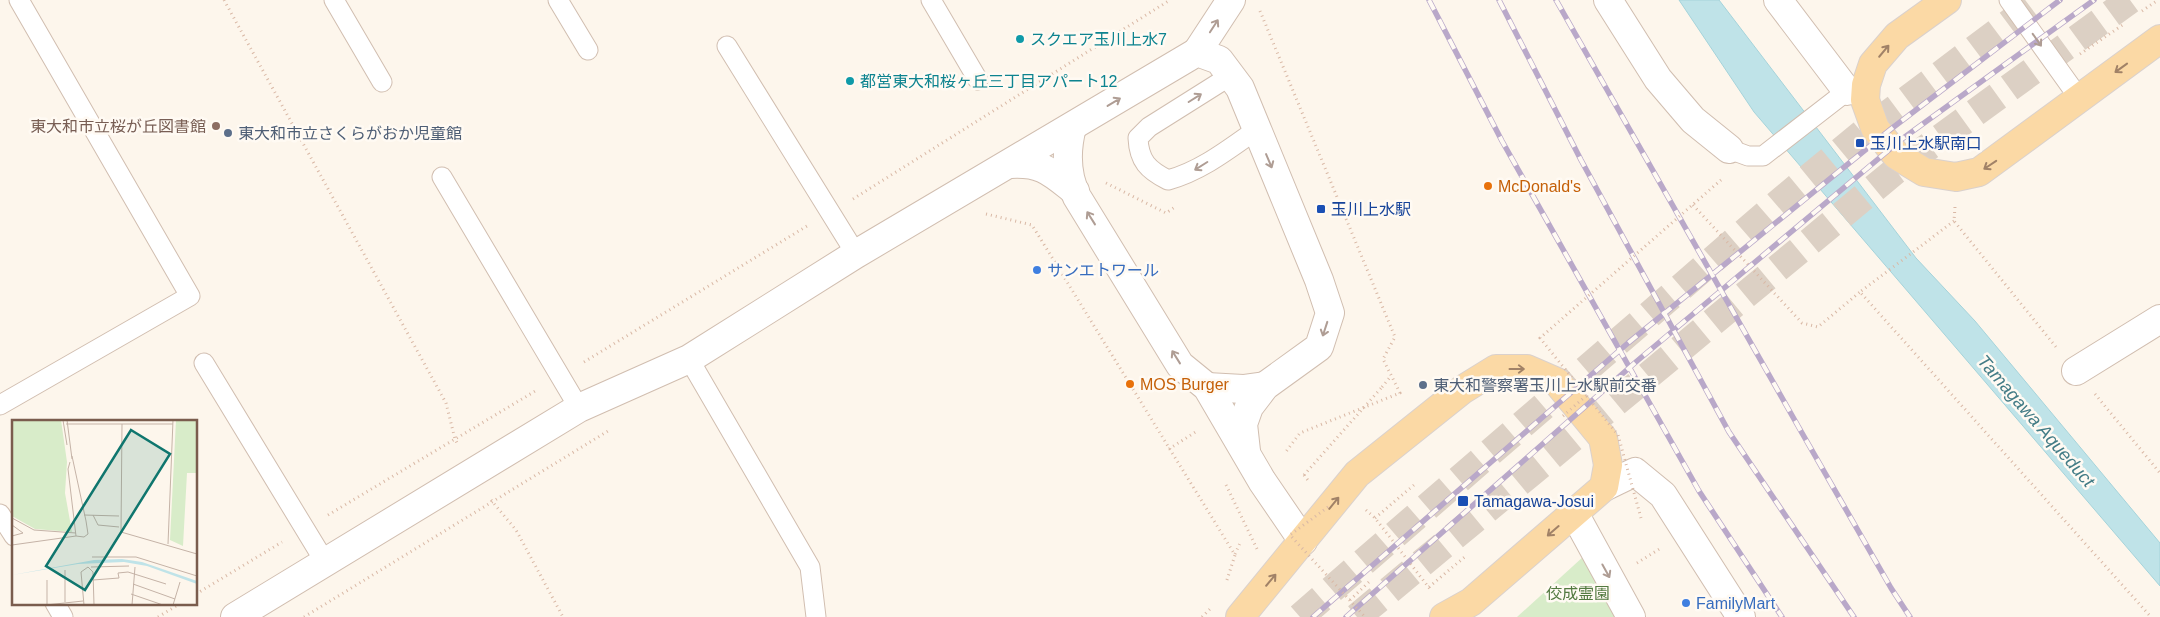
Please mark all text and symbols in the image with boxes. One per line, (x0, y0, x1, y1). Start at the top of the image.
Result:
one-way arrow (1209, 20, 1219, 34)
place label: スクエア玉川上水7 (1030, 31, 1167, 48)
marker: スクエア玉川上水7 (1014, 33, 1026, 45)
one-way arrow (2032, 33, 2042, 47)
one-way arrow (1878, 45, 1889, 58)
one-way arrow (2114, 63, 2128, 73)
place label: 都営東大和桜ヶ丘三丁目アパート12 (860, 73, 1118, 90)
marker: 都営東大和桜ヶ丘三丁目アパート12 (844, 75, 856, 87)
one-way arrow (1187, 93, 1201, 103)
one-way arrow (1107, 96, 1121, 106)
place label: 東大和市立桜が丘図書館 (30, 118, 206, 135)
marker: 東大和市立桜が丘図書館 (210, 120, 222, 132)
place label: 東大和市立さくらがおか児童館 (238, 125, 462, 142)
marker: 東大和市立さくらがおか児童館 (222, 127, 234, 139)
place label: 玉川上水駅南口 (1870, 135, 1982, 152)
marker: 玉川上水駅南口 (1854, 137, 1866, 149)
one-way arrow (1265, 153, 1275, 168)
one-way arrow (1983, 159, 1997, 170)
one-way arrow (1194, 162, 1208, 172)
place label: McDonald's (1498, 178, 1581, 195)
marker: McDonald's (1482, 180, 1494, 192)
place label: 玉川上水駅 (1331, 201, 1411, 218)
marker: 玉川上水駅 (1315, 203, 1327, 215)
one-way arrow (1085, 212, 1095, 226)
place label: サンエトワール (1047, 262, 1159, 279)
marker: サンエトワール (1031, 264, 1043, 276)
one-way arrow (1319, 320, 1329, 336)
one-way arrow (1170, 350, 1180, 364)
water label: Tamagawa Aqueduct (1973, 351, 2099, 492)
one-way arrow (1508, 364, 1525, 374)
place label: MOS Burger (1140, 376, 1230, 393)
place label: 東大和警察署玉川上水駅前交番 (1433, 377, 1657, 394)
marker: MOS Burger (1124, 378, 1136, 390)
marker: 東大和警察署玉川上水駅前交番 (1417, 379, 1429, 391)
inset map (12, 420, 198, 604)
place label: Tamagawa-Josui (1474, 493, 1594, 510)
marker: Tamagawa-Josui (1456, 494, 1470, 508)
one-way arrow (1329, 497, 1340, 510)
one-way arrow (1546, 526, 1559, 537)
one-way arrow (1602, 563, 1611, 578)
one-way arrow (1265, 573, 1276, 586)
park label: 佼成霊園 (1546, 585, 1610, 602)
place label: FamilyMart (1696, 595, 1776, 612)
marker: FamilyMart (1680, 597, 1692, 609)

